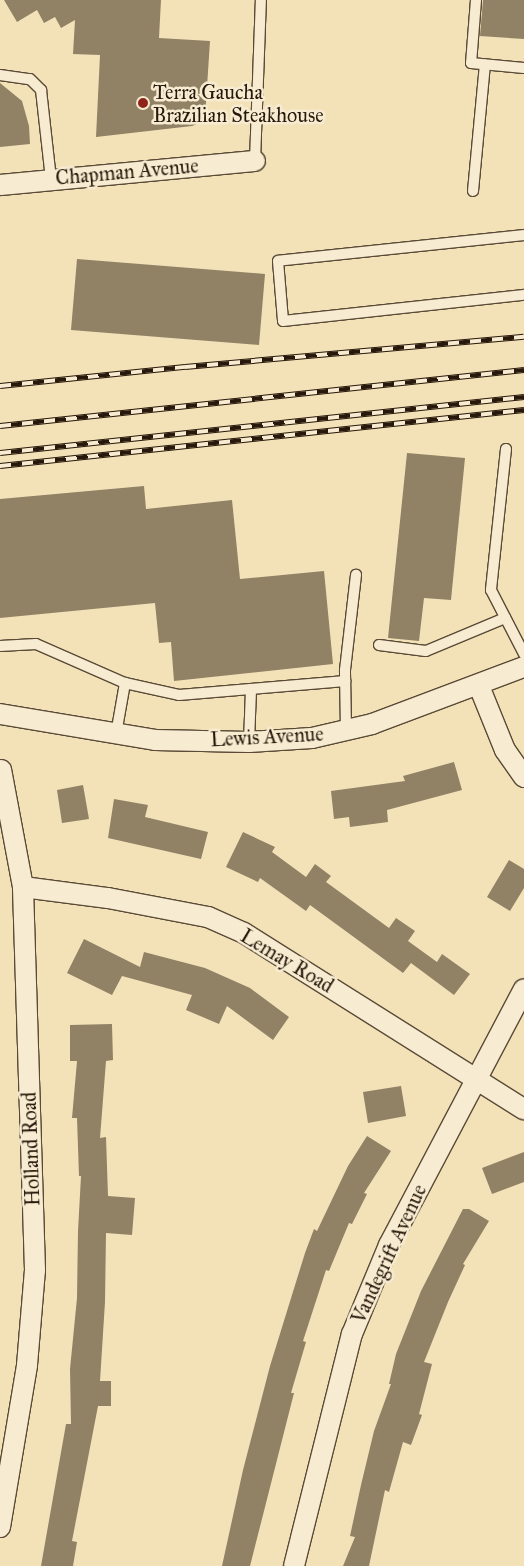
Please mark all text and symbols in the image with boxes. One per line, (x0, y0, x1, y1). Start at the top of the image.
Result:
place label: Terra Gaucha Brazilian Steakhouse (153, 80, 324, 127)
marker: Terra Gaucha Brazilian Steakhouse (137, 97, 149, 109)
street label: Chapman Avenue (54, 154, 200, 190)
street label: Lewis Avenue (210, 722, 324, 752)
street label: Lemay Road (236, 924, 338, 998)
street label: Holland Road (17, 1091, 45, 1207)
street label: Vandegrift Avenue (346, 1181, 432, 1327)

